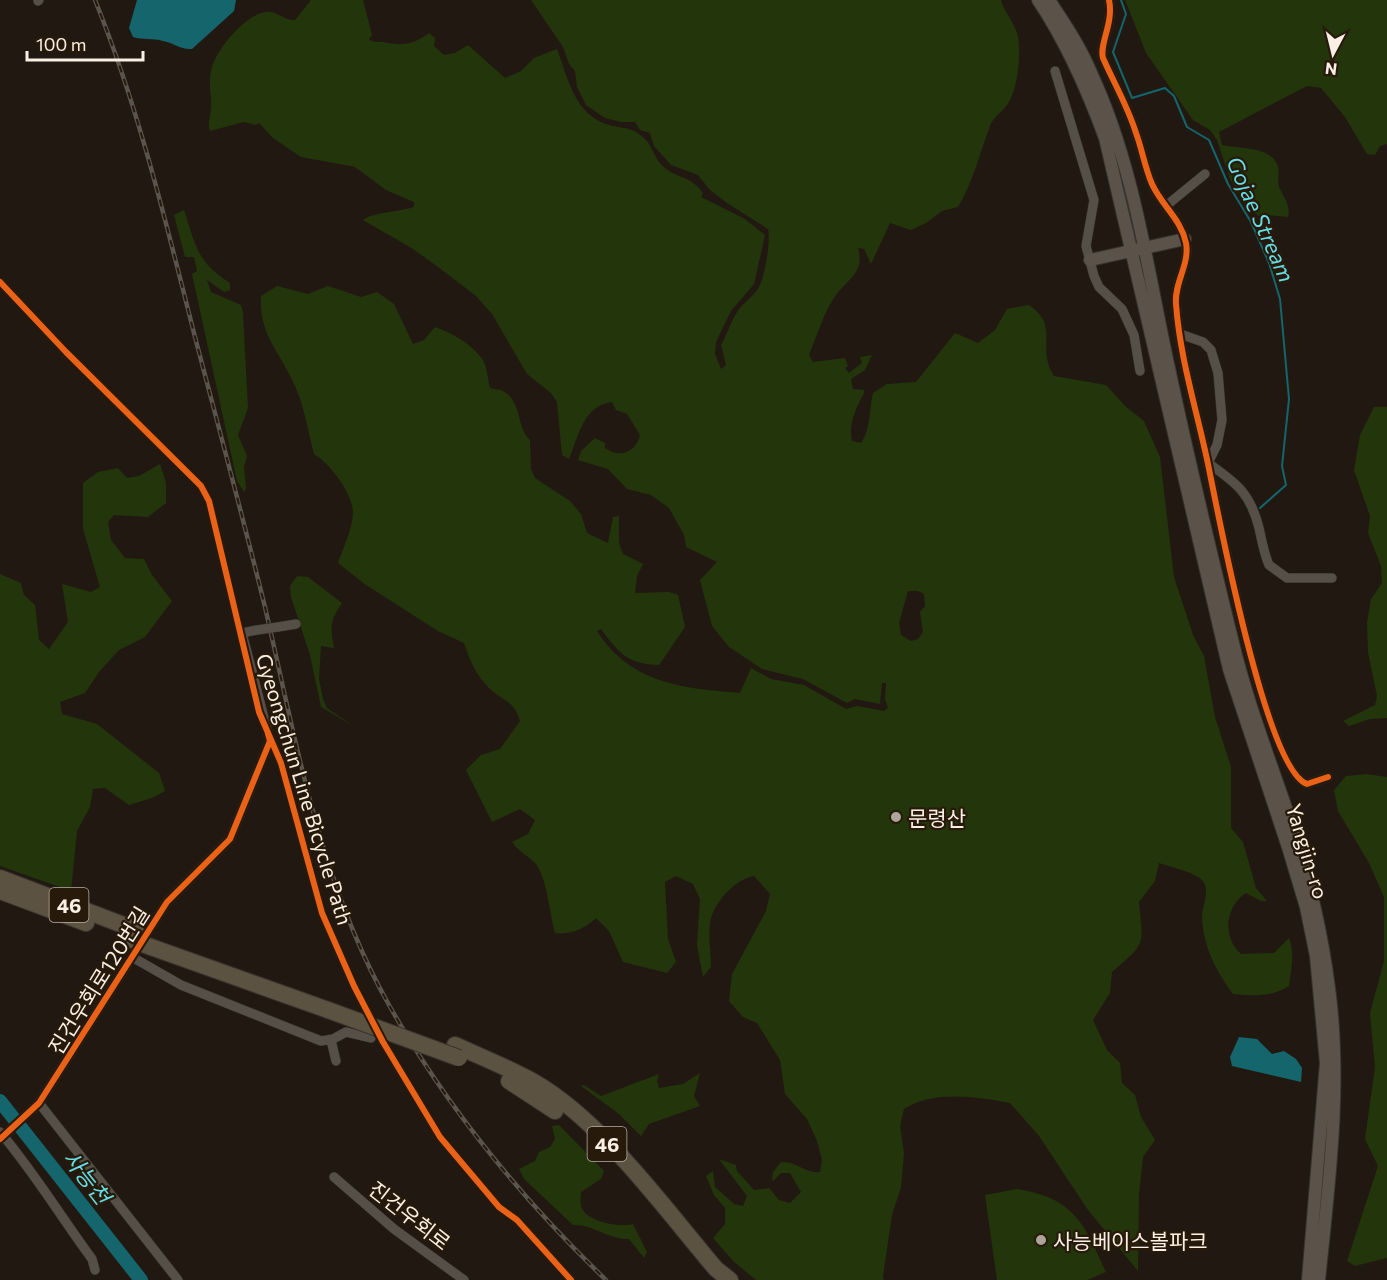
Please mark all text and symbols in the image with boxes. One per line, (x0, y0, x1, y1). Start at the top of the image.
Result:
scale bar (27, 24, 142, 62)
north arrow (1303, 24, 1363, 84)
text: 100 m (36, 33, 86, 55)
text: N (1324, 59, 1338, 80)
water label: Gojae Stream (1221, 152, 1301, 286)
street label: Gyeongchun Line Bicycle Path (252, 650, 358, 928)
street label: Yangjin-ro (1282, 800, 1334, 902)
place label: 문령산 (908, 805, 966, 830)
marker: 문령산 (889, 810, 903, 824)
road number: 46 (50, 888, 88, 922)
street label: 진건우회로120번길 (42, 901, 154, 1059)
road number: 46 (588, 1127, 626, 1161)
water label: 사능천 (58, 1145, 118, 1211)
street label: 진건우회로 (364, 1175, 456, 1255)
place label: 사능베이스볼파크 (1053, 1228, 1208, 1253)
marker: 사능베이스볼파크 (1034, 1233, 1048, 1247)

